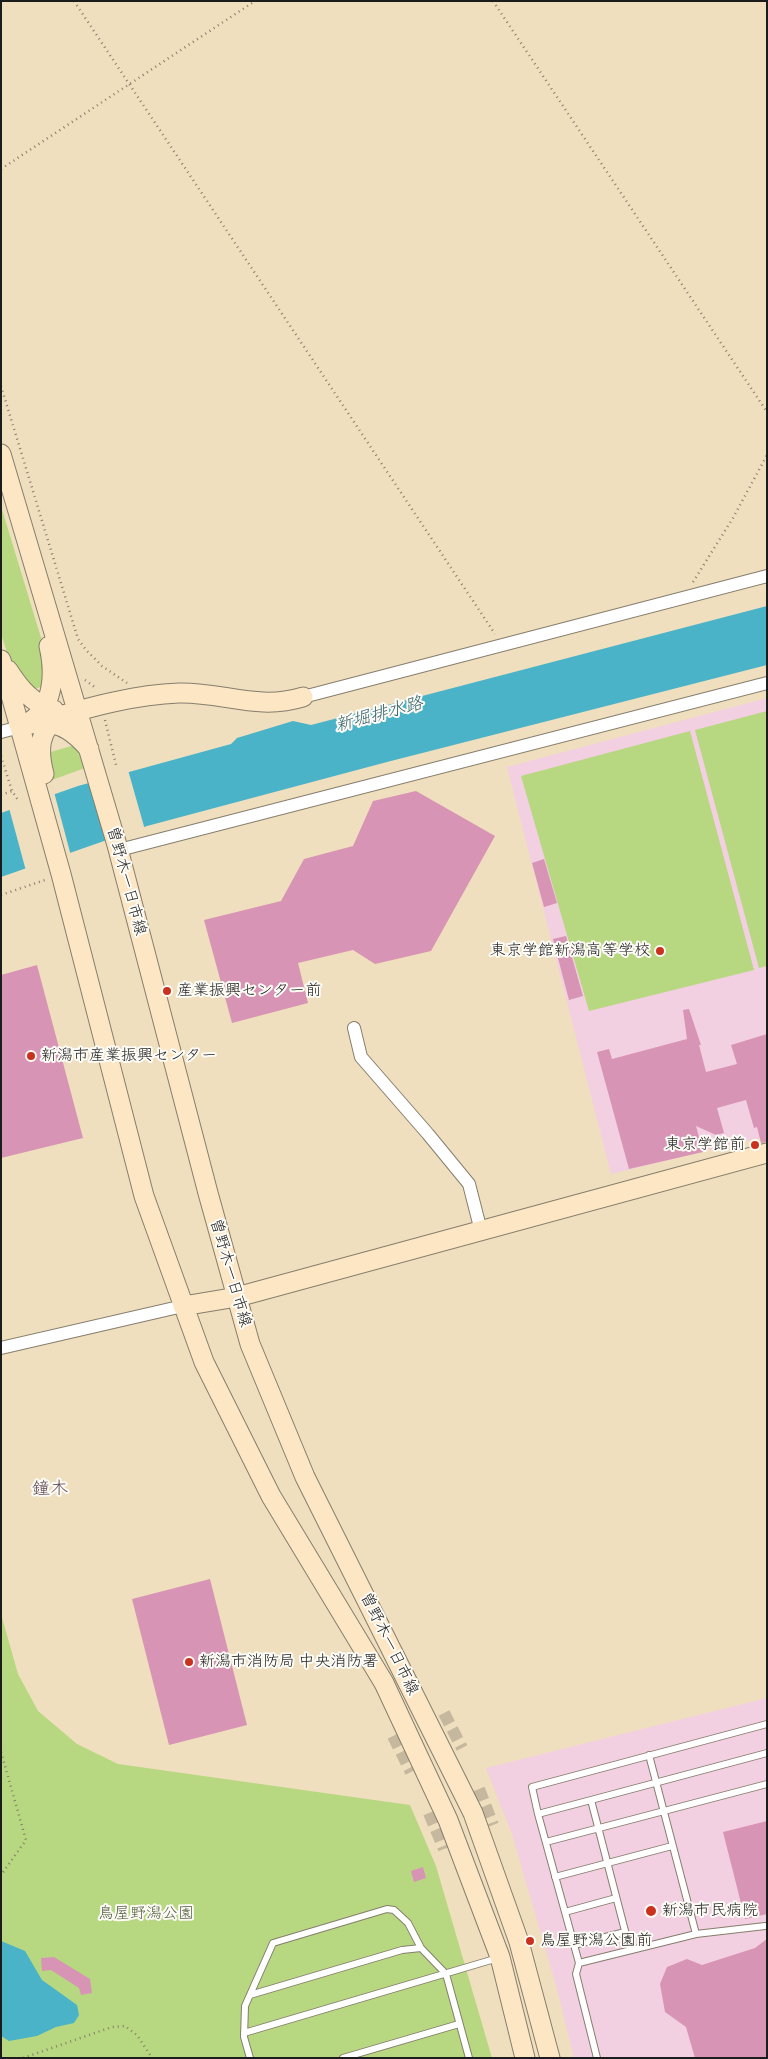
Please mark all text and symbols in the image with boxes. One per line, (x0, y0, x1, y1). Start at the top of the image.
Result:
water label: 新堀排水路 (333, 693, 425, 737)
street label: 曽野木一日市線 (102, 824, 150, 938)
place label: 東京学館新潟高等学校 (490, 941, 650, 961)
marker: 東京学館新潟高等学校 (654, 945, 666, 957)
place label: 産業振興センター前 (177, 981, 321, 1001)
marker: 産業振興センター前 (161, 985, 173, 997)
place label: 新潟市産業振興センター (41, 1046, 217, 1066)
marker: 新潟市産業振興センター (25, 1050, 37, 1062)
place label: 東京学館前 (665, 1135, 745, 1155)
marker: 東京学館前 (749, 1139, 761, 1151)
street label: 曽野木一日市線 (205, 1217, 255, 1329)
district label: 鐘木 (32, 1478, 68, 1500)
street label: 曽野木一日市線 (356, 1589, 422, 1699)
place label: 新潟市消防局 中央消防署 (199, 1652, 378, 1672)
marker: 新潟市消防局 中央消防署 (183, 1656, 195, 1668)
place label: 新潟市民病院 (662, 1901, 758, 1921)
park label: 鳥屋野潟公園 (98, 1904, 194, 1924)
marker: 新潟市民病院 (644, 1904, 658, 1918)
place label: 鳥屋野潟公園前 (540, 1931, 652, 1951)
marker: 鳥屋野潟公園前 (524, 1935, 536, 1947)

